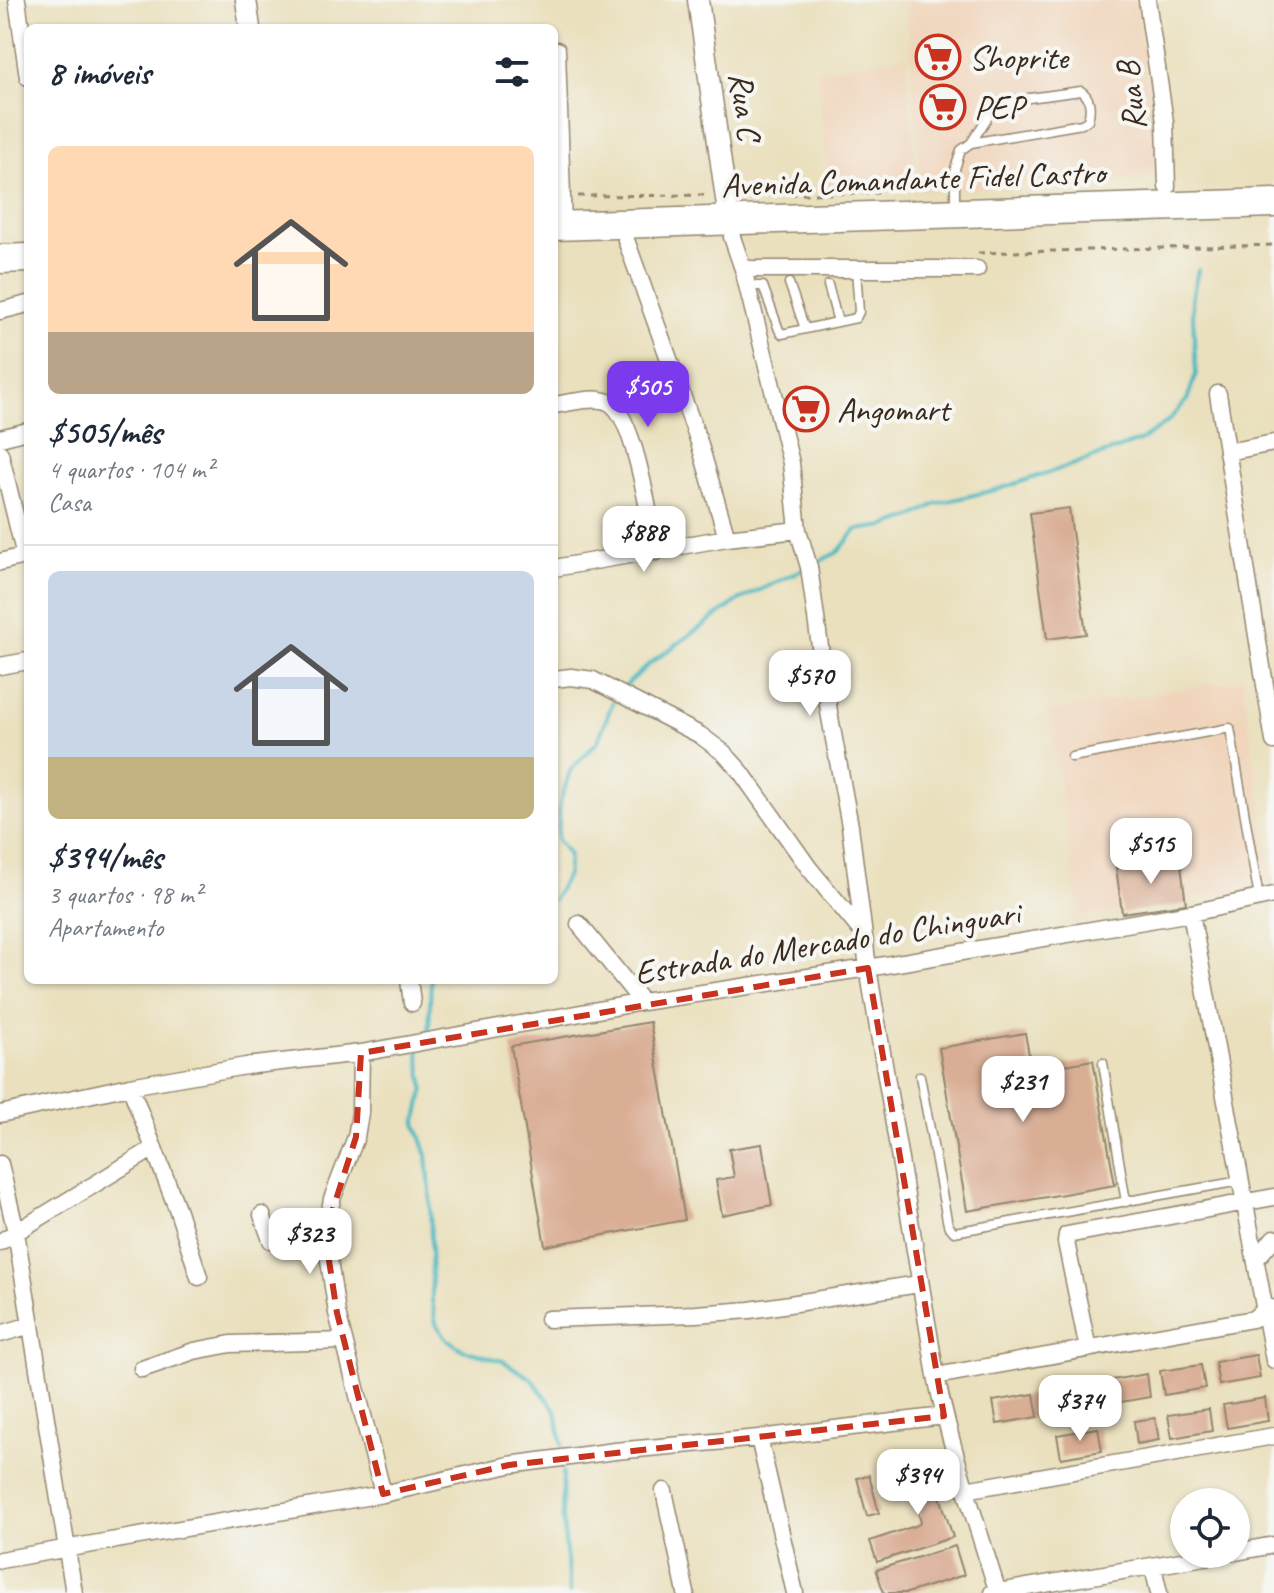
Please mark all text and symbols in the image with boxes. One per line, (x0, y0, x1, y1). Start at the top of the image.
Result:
supermarket icon: Shoprite (914, 33, 962, 81)
place label: Shoprite (969, 36, 1070, 79)
icon: filters (490, 50, 534, 94)
text: 8 imóveis (48, 51, 151, 94)
street label: Rua B (1105, 57, 1155, 133)
street label: Rua C (719, 69, 772, 147)
supermarket icon: PEP (919, 83, 967, 131)
place label: PEP (974, 86, 1028, 129)
street label: Avenida Comandante Fidel Castro (720, 150, 1110, 207)
icon: home (219, 198, 363, 342)
pin: $505 (601, 361, 695, 429)
text: $505 (625, 370, 671, 403)
supermarket icon: Angomart (782, 385, 830, 433)
place label: Angomart (837, 388, 953, 431)
text: $505/mês (48, 410, 162, 453)
text: 4 quartos · 104 m² (48, 453, 213, 486)
text: Casa (48, 486, 91, 519)
pin: $888 (597, 506, 691, 574)
text: $888 (621, 515, 667, 548)
icon: home (219, 623, 363, 767)
pin: $570 (763, 650, 857, 718)
text: $570 (787, 659, 833, 692)
pin: $515 (1104, 818, 1198, 886)
text: $515 (1128, 827, 1174, 860)
text: $394/mês (48, 835, 162, 878)
text: 3 quartos · 98 m² (48, 878, 202, 911)
street label: Estrada do Mercado do Chinguari (632, 890, 1026, 994)
text: Apartamento (48, 911, 163, 944)
pin: $231 (976, 1056, 1070, 1124)
text: $231 (1000, 1065, 1046, 1098)
pin: $323 (263, 1208, 357, 1276)
text: $323 (287, 1217, 333, 1250)
pin: $374 (1033, 1375, 1127, 1443)
text: $374 (1057, 1384, 1103, 1417)
pin: $394 (871, 1449, 965, 1517)
text: $394 (895, 1458, 941, 1491)
map controls (1170, 1488, 1250, 1568)
button: locate (1170, 1488, 1250, 1568)

